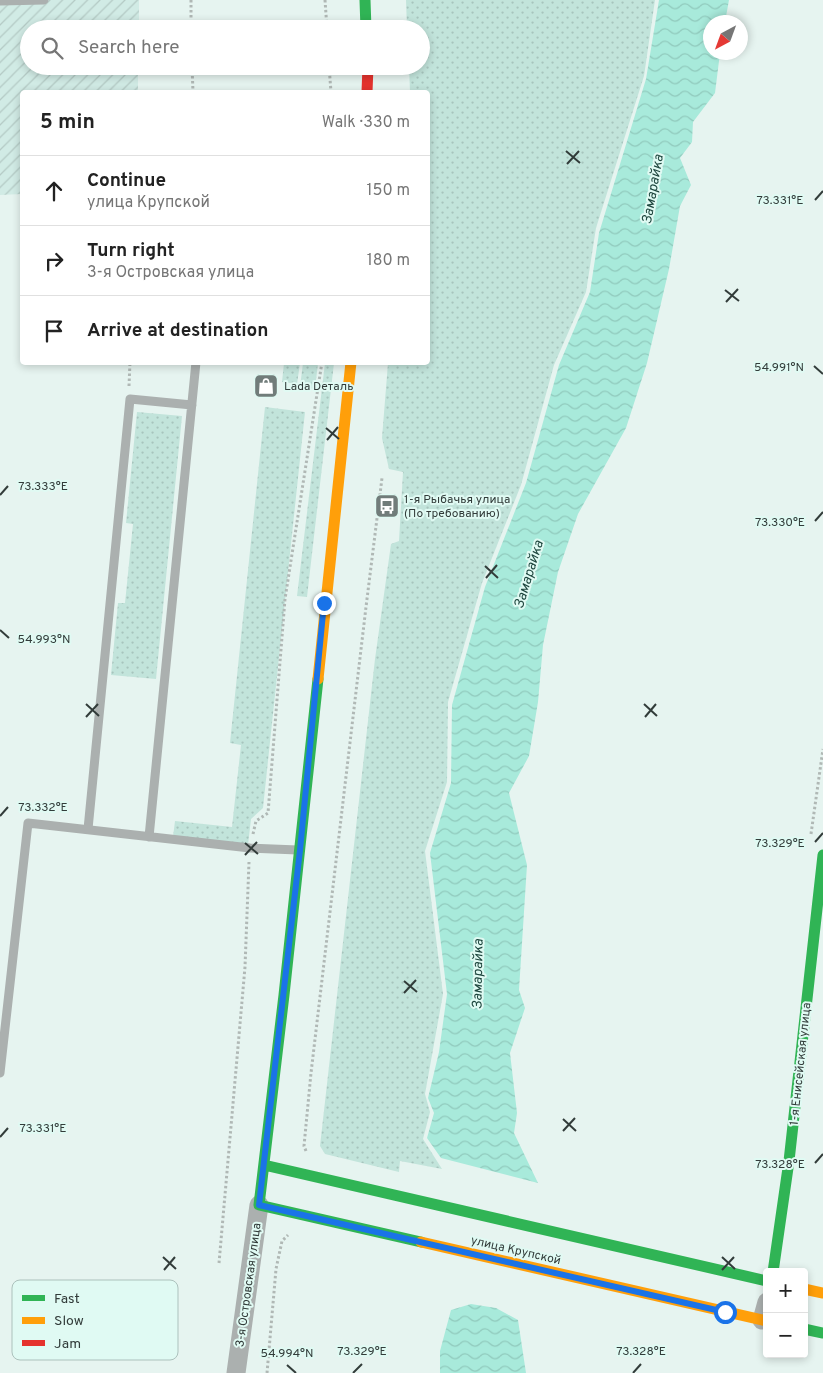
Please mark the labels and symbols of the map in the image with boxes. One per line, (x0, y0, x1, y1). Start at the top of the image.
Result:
north arrow (703, 15, 748, 60)
water label: Замарайка (639, 153, 668, 225)
text: 73.331°E (757, 193, 803, 209)
text: 54.991°N (754, 360, 804, 376)
shop icon: Lada Dеталь (253, 373, 279, 399)
place label: Lada Dеталь (284, 379, 353, 395)
text: 73.333°E (18, 479, 68, 495)
place label: 1-я Рыбачья улица (По требованию) (404, 492, 510, 522)
bus stop icon: 1-я Рыбачья улица (По требованию) (374, 493, 400, 519)
text: 73.330°E (755, 515, 805, 531)
water label: Замарайка (511, 538, 548, 610)
route end (313, 592, 336, 615)
text: 54.993°N (18, 632, 70, 648)
text: 73.332°E (18, 800, 68, 816)
text: 73.329°E (755, 836, 805, 852)
water label: Замарайка (469, 938, 488, 1009)
street label: 1-я Енисейская улица (787, 1002, 815, 1126)
text: 73.331°E (20, 1121, 66, 1137)
text: 73.328°E (755, 1157, 805, 1173)
street label: 3-я Островская улица (232, 1222, 266, 1348)
street label: улица Крупской (469, 1233, 562, 1269)
legend (12, 1280, 178, 1360)
text: Fast (54, 1291, 80, 1308)
route start (714, 1301, 737, 1324)
text: Slow (54, 1313, 84, 1330)
text: Jam (54, 1336, 81, 1353)
text: 73.329°E (337, 1344, 387, 1360)
text: 73.328°E (616, 1344, 666, 1360)
text: 54.994°N (260, 1346, 314, 1362)

